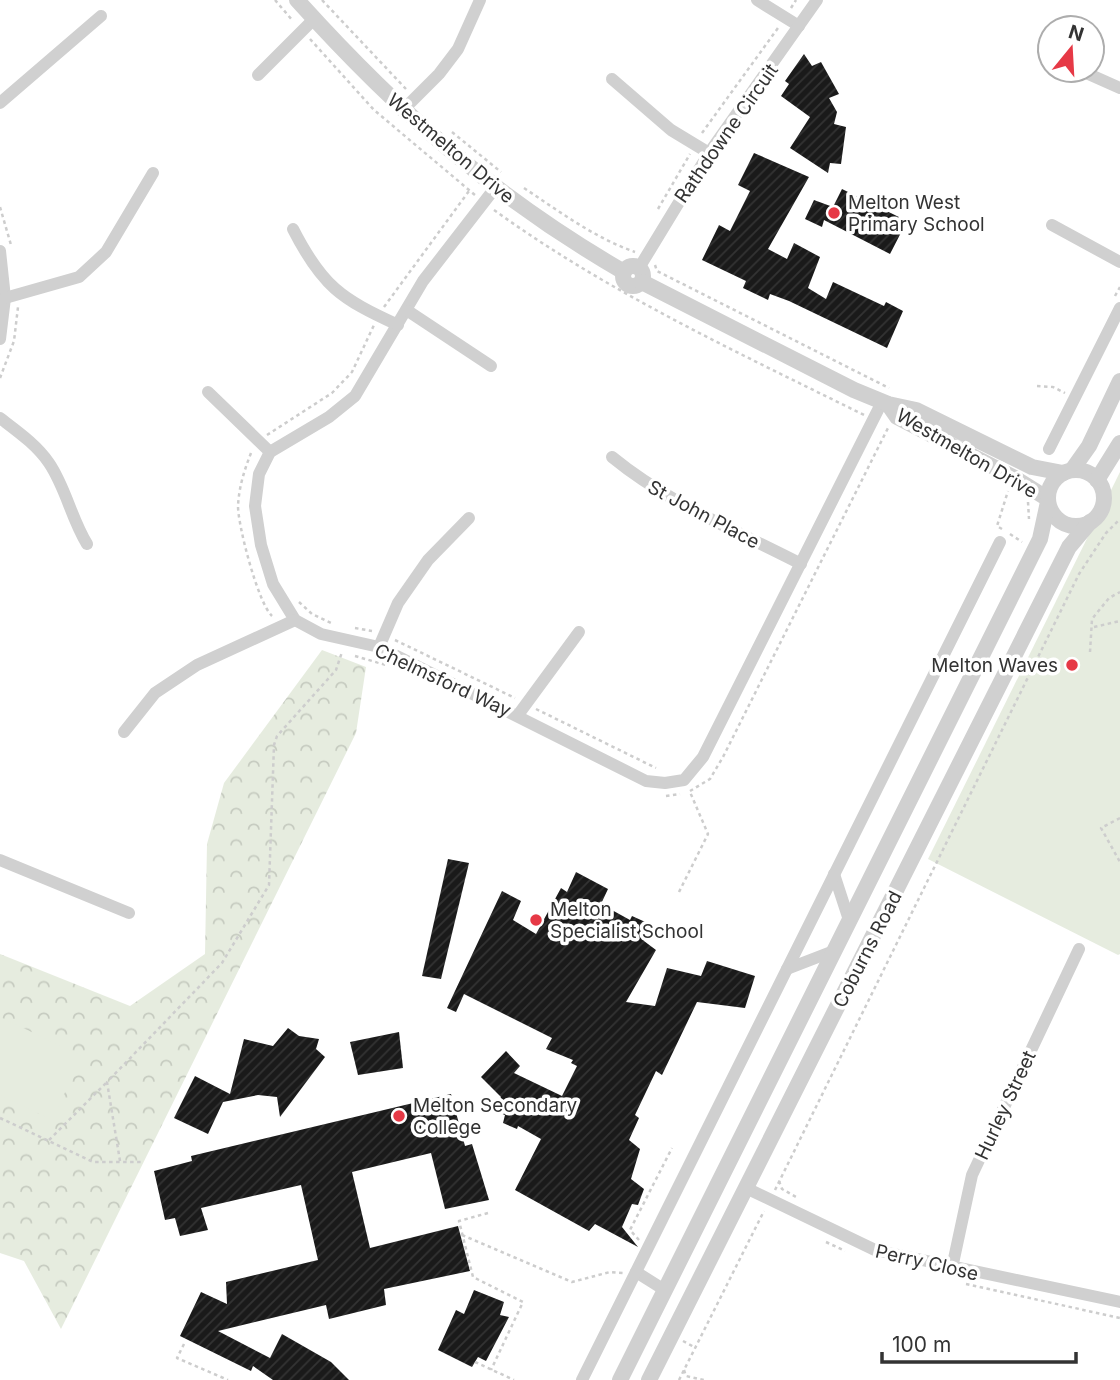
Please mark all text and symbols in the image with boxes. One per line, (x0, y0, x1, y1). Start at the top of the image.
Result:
north arrow (1036, 14, 1106, 84)
text: N (1066, 20, 1087, 46)
street label: Rathdowne Circuit (670, 59, 783, 207)
street label: Westmelton Drive (382, 89, 519, 208)
place label: Melton West Primary School (848, 191, 985, 236)
marker: Melton West Primary School (826, 205, 842, 221)
street label: Westmelton Drive (892, 404, 1041, 503)
street label: St John Place (644, 475, 764, 554)
street label: Chelmsford Way (371, 639, 515, 722)
place label: Melton Waves (931, 654, 1058, 677)
marker: Melton Waves (1064, 657, 1080, 673)
street label: Coburns Road (828, 887, 907, 1011)
place label: Melton Specialist School (550, 898, 703, 943)
marker: Melton Specialist School (528, 912, 544, 928)
street label: Hurley Street (970, 1047, 1041, 1163)
place label: Melton Secondary College (413, 1094, 578, 1139)
marker: Melton Secondary College (391, 1108, 407, 1124)
street label: Perry Close (873, 1239, 981, 1286)
scale bar (882, 1320, 1076, 1364)
text: 100 m (892, 1332, 951, 1357)

